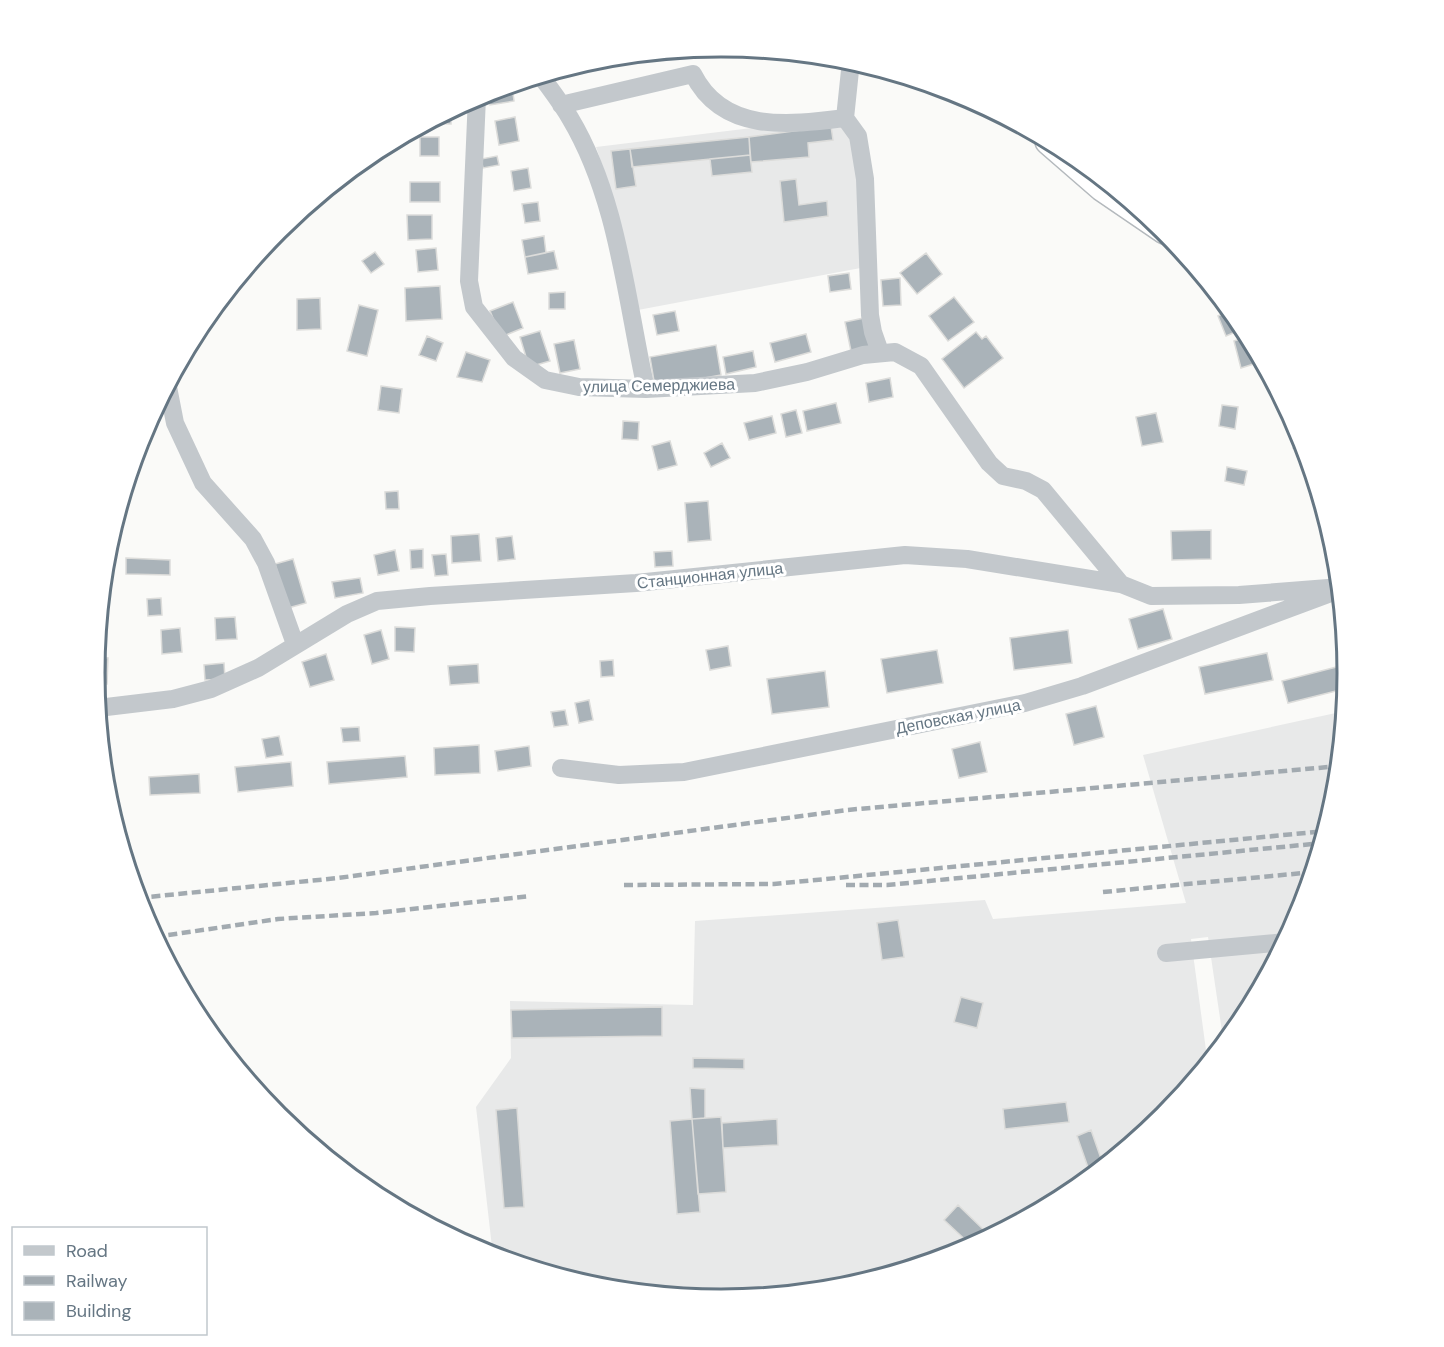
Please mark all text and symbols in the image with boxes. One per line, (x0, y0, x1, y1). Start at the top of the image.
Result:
street label: улица Семерджиева (583, 374, 735, 397)
street label: Станционная улица (636, 557, 784, 594)
street label: Деповская улица (894, 694, 1022, 739)
legend (12, 1227, 207, 1335)
text: Road (66, 1239, 108, 1263)
text: Railway (66, 1269, 128, 1293)
text: Building (66, 1299, 131, 1323)

